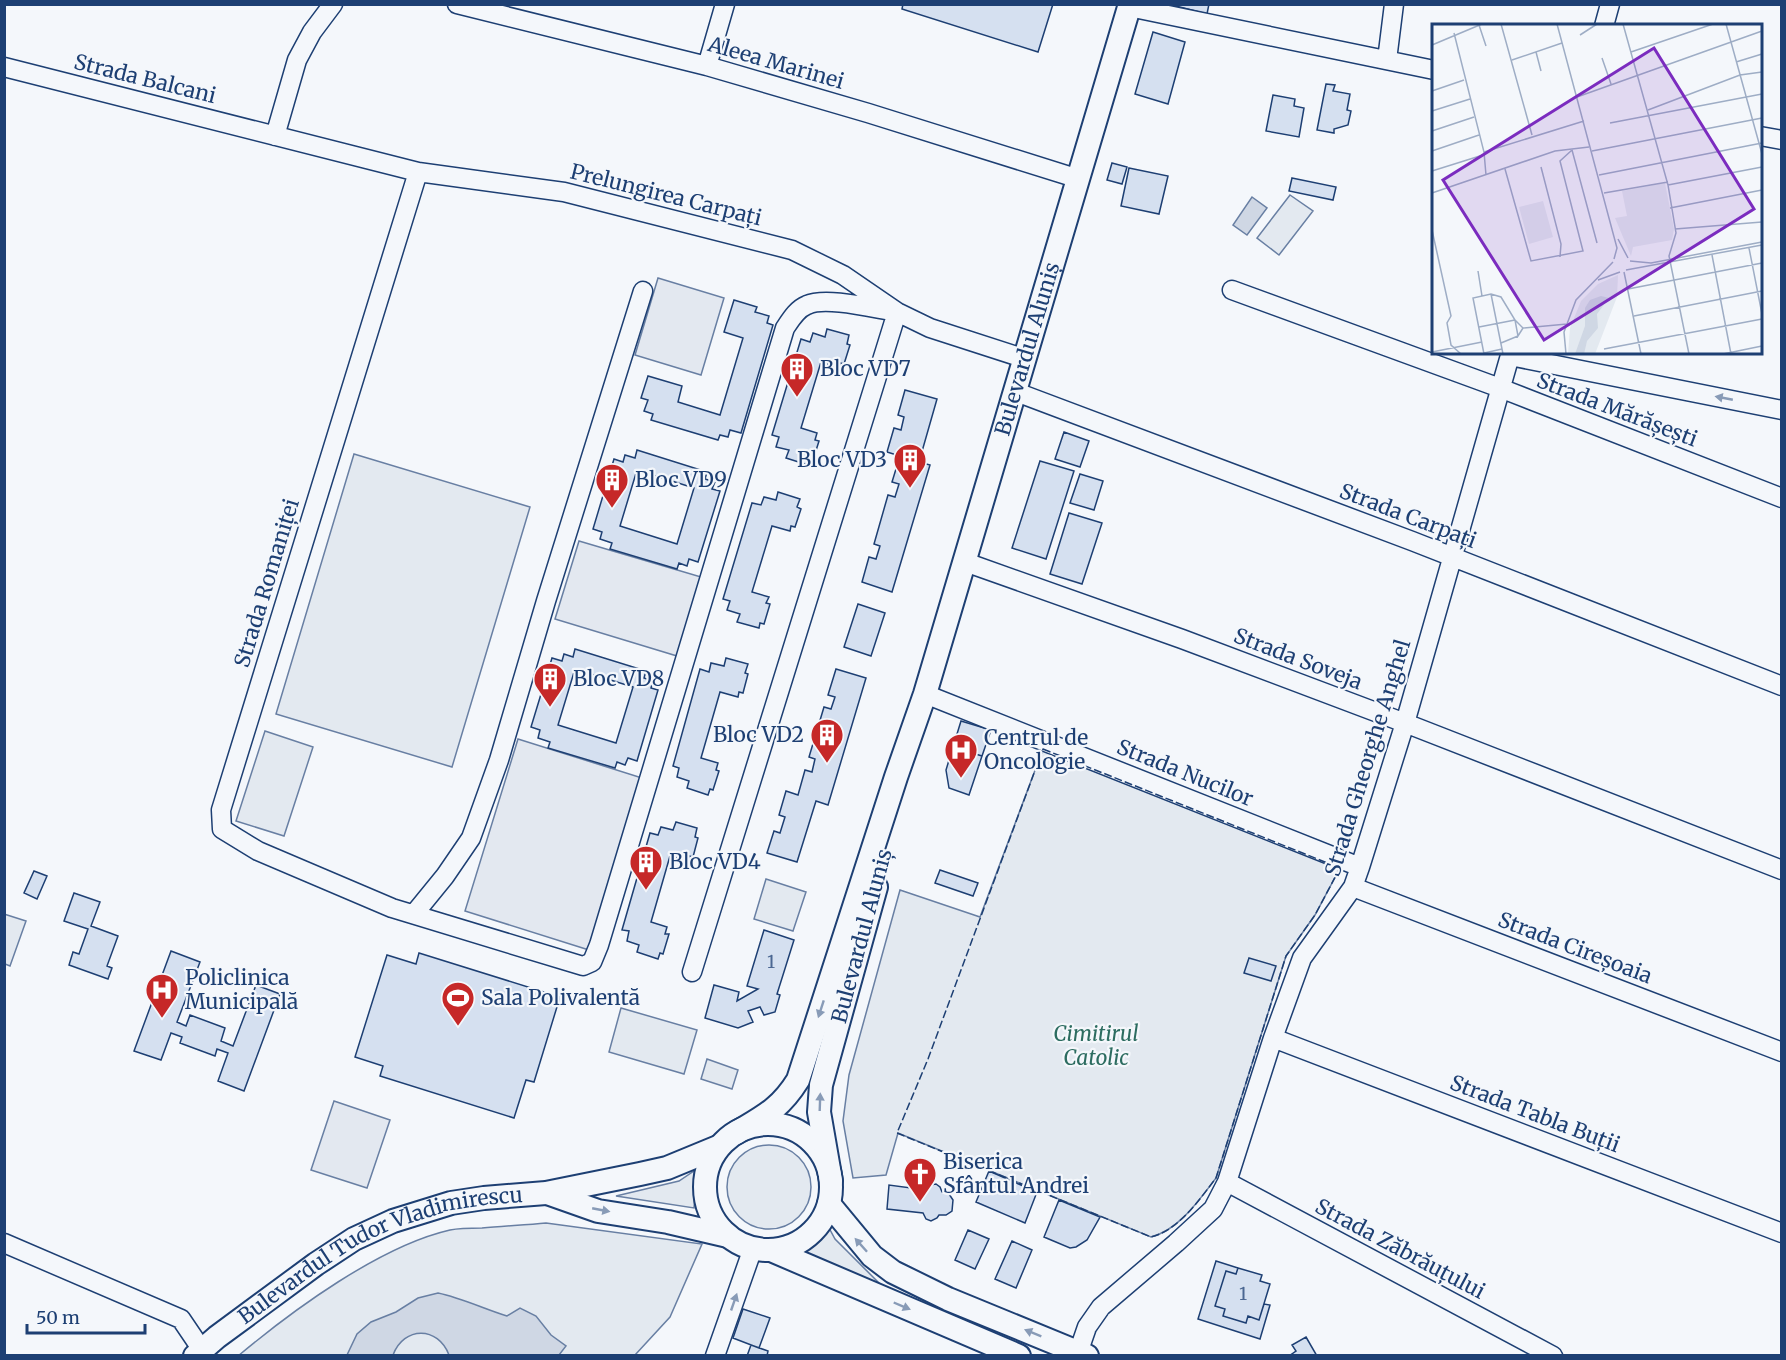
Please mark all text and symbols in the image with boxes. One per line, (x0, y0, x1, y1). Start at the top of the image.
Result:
inset map (1432, 24, 1762, 354)
street label: Aleea Marinei (704, 30, 847, 95)
street label: Strada Balcani (71, 48, 219, 109)
street label: Prelungirea Carpați (568, 158, 765, 231)
street label: Bulevardul Aluniș (989, 259, 1066, 439)
building icon: Bloc VD7 (779, 351, 815, 398)
place label: Bloc VD7 (820, 355, 911, 382)
street label: Strada Mărășești (1533, 366, 1702, 453)
one-way arrow (1714, 393, 1733, 402)
building icon: Bloc VD3 (892, 442, 928, 489)
place label: Bloc VD3 (797, 446, 887, 473)
building icon: Bloc VD9 (594, 462, 630, 509)
place label: Bloc VD9 (635, 466, 727, 493)
street label: Strada Carpați (1336, 477, 1481, 554)
street label: Strada Romaniței (228, 495, 305, 670)
street label: Strada Soveja (1230, 622, 1366, 695)
street label: Strada Gheorghe Anghel (1319, 636, 1417, 880)
building icon: Bloc VD8 (532, 661, 568, 708)
place label: Bloc VD8 (573, 665, 664, 692)
building icon: Bloc VD2 (809, 717, 845, 764)
place label: Bloc VD2 (713, 721, 804, 748)
place label: Centrul de Oncologie (984, 724, 1088, 775)
hospital icon: Centrul de Oncologie (943, 732, 979, 779)
street label: Strada Nucilor (1113, 733, 1257, 812)
building icon: Bloc VD4 (628, 844, 664, 891)
street label: Bulevardul Aluniș (825, 846, 898, 1026)
place label: Bloc VD4 (669, 848, 761, 875)
street label: Strada Cireșoaia (1494, 906, 1656, 989)
house number: 1 (767, 950, 775, 973)
place label: Policlinica Municipală (185, 964, 298, 1015)
hospital icon: Policlinica Municipală (144, 972, 180, 1019)
sports icon: Sala Polivalentă (440, 980, 476, 1027)
place label: Sala Polivalentă (481, 984, 640, 1011)
one-way arrow (816, 1000, 825, 1018)
park label: Cimitirul Catolic (1053, 1020, 1139, 1071)
street label: Strada Tabla Buții (1446, 1069, 1624, 1158)
one-way arrow (815, 1093, 825, 1112)
place label: Biserica Sfântul Andrei (943, 1148, 1089, 1199)
church icon: Biserica Sfântul Andrei (902, 1156, 938, 1203)
street label: Bulevardul Tudor Vladimirescu (233, 1181, 524, 1330)
street label: Strada Zăbrăuțului (1311, 1192, 1490, 1305)
one-way arrow (592, 1206, 611, 1215)
one-way arrow (854, 1237, 868, 1252)
house number: 1 (1239, 1282, 1247, 1305)
one-way arrow (730, 1293, 739, 1311)
scale bar (27, 1297, 146, 1335)
one-way arrow (894, 1301, 912, 1311)
text: 50 m (36, 1306, 80, 1329)
one-way arrow (1023, 1328, 1041, 1338)

